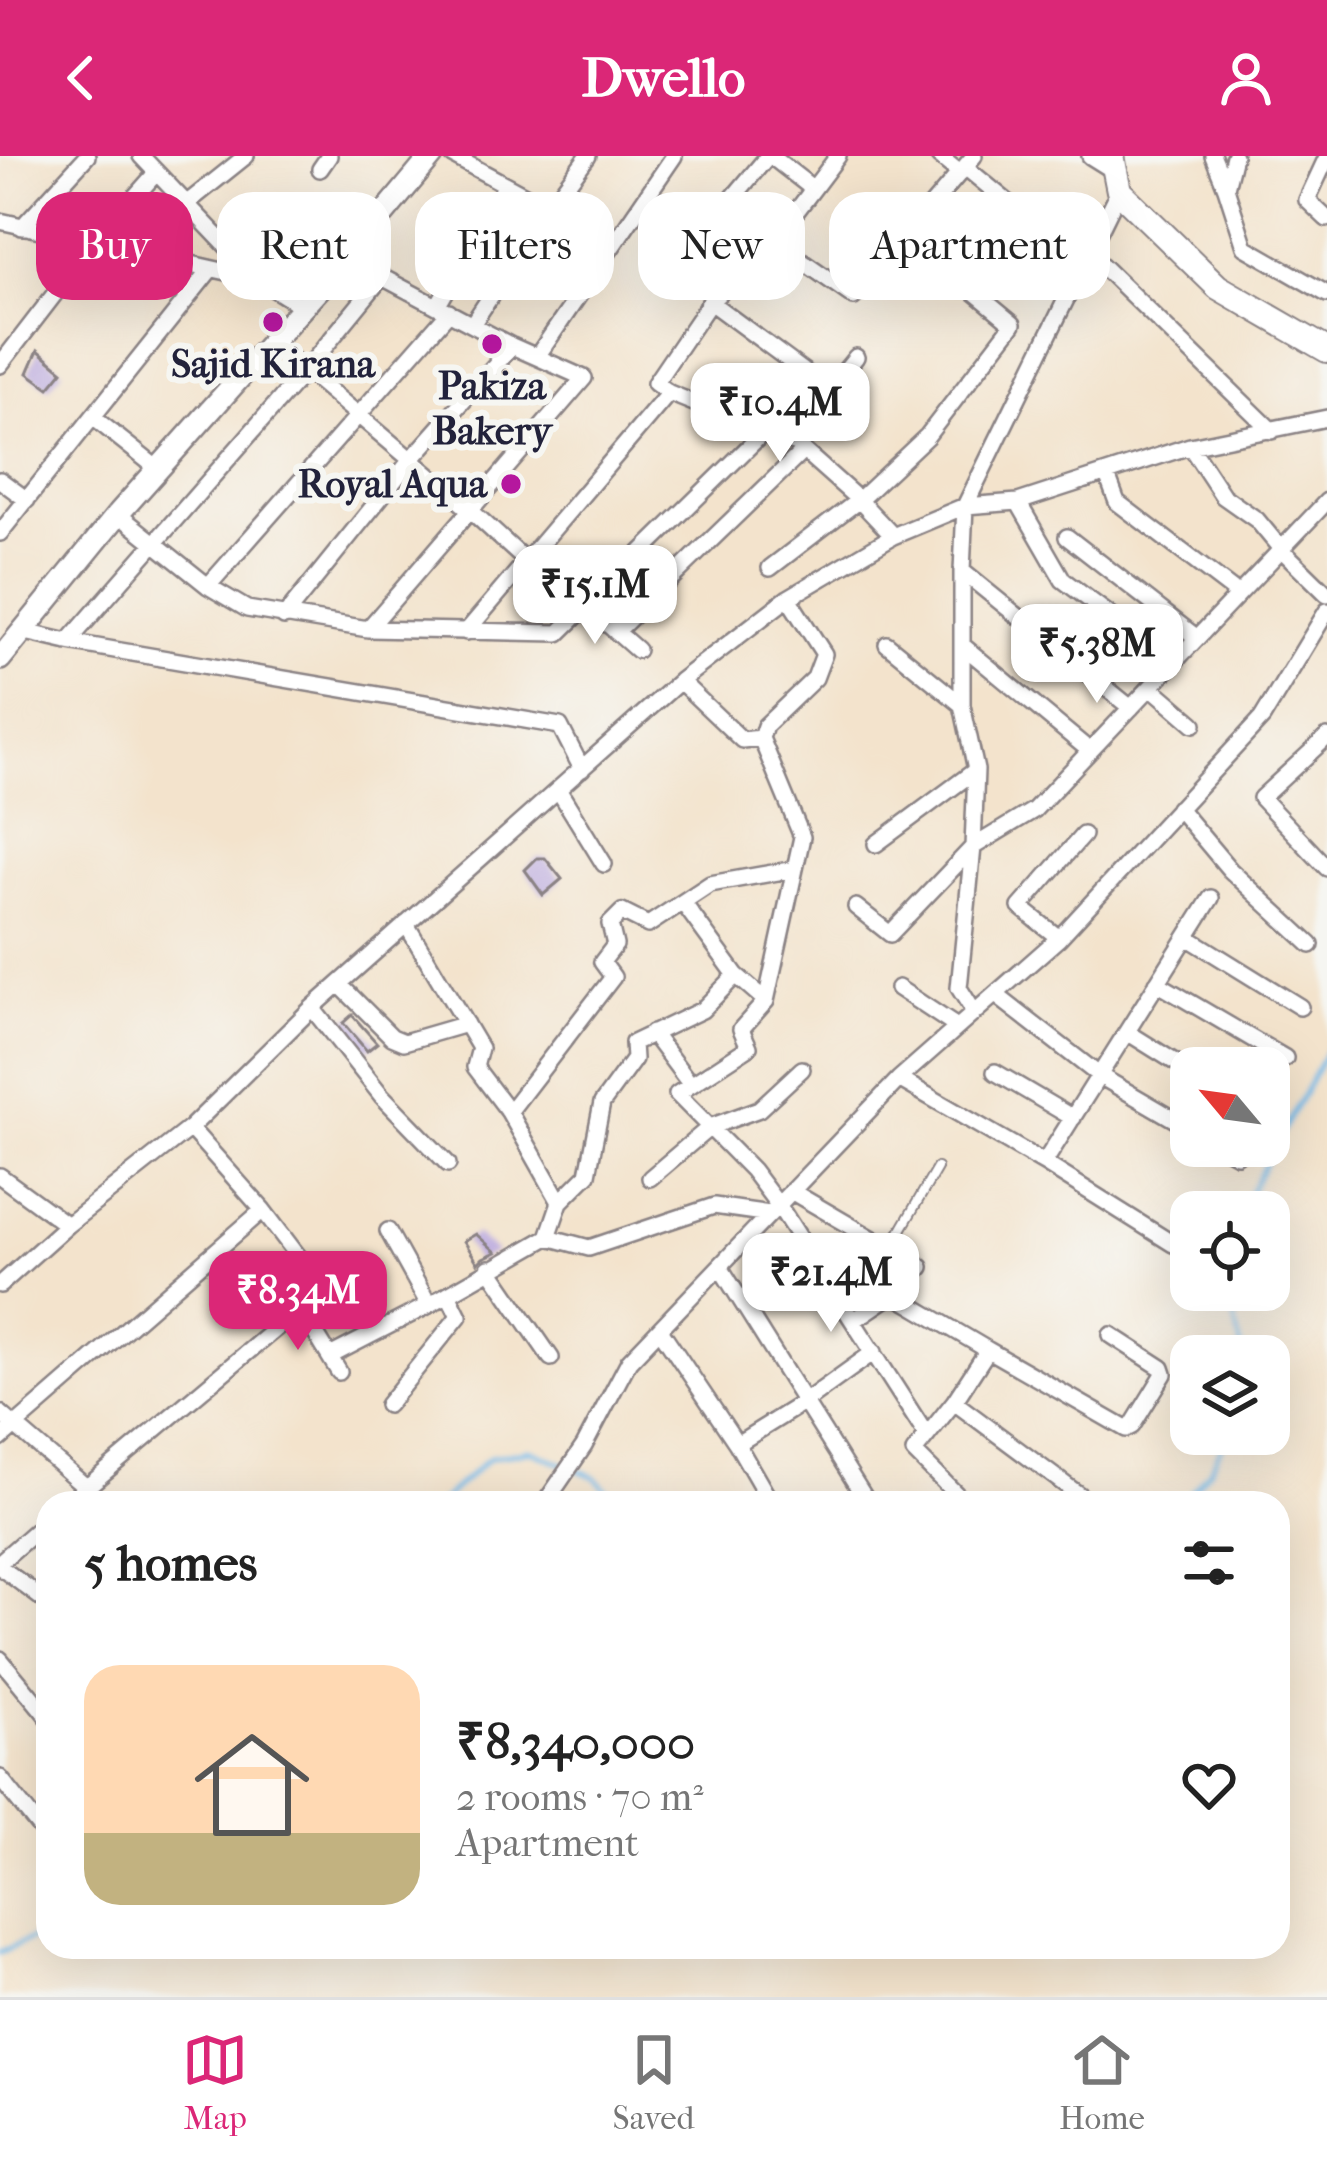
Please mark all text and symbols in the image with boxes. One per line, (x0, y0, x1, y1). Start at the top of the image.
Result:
icon: back (48, 45, 114, 111)
icon: person (1213, 45, 1279, 111)
text: Dwello (582, 47, 745, 110)
chip: Buy (36, 192, 193, 300)
chip: Rent (217, 192, 391, 300)
chip: Filters (415, 192, 614, 300)
chip: New (638, 192, 805, 300)
chip: Apartment (829, 192, 1110, 300)
marker: Sajid Kirana (260, 309, 286, 335)
marker: Pakiza Bakery (479, 331, 505, 357)
place label: Sajid Kirana (171, 341, 376, 387)
place label: Pakiza Bakery (432, 363, 554, 454)
pin: ₹10.4M (682, 363, 878, 465)
text: ₹10.4M (718, 379, 842, 425)
place label: Royal Aqua (298, 461, 488, 507)
marker: Royal Aqua (498, 471, 524, 497)
pin: ₹15.1M (497, 545, 693, 647)
text: ₹15.1M (540, 561, 650, 607)
pin: ₹5.38M (999, 604, 1195, 706)
text: ₹5.38M (1038, 620, 1156, 666)
north arrow (1170, 1047, 1290, 1167)
map controls (1170, 1047, 1290, 1455)
button: locate (1170, 1191, 1290, 1311)
pin: ₹21.4M (733, 1233, 929, 1335)
text: ₹21.4M (769, 1249, 893, 1295)
pin: ₹8.34M (200, 1251, 396, 1353)
text: ₹8.34M (236, 1267, 360, 1313)
button: layers (1170, 1335, 1290, 1455)
icon: filters (1176, 1530, 1242, 1596)
text: 5 homes (84, 1533, 257, 1593)
text: ₹8,340,000 (456, 1712, 695, 1772)
icon: home (180, 1713, 324, 1857)
icon: heart (1176, 1752, 1242, 1818)
text: 2 rooms · 70 m² (456, 1774, 704, 1820)
text: Apartment (456, 1820, 639, 1866)
tab: Map (182, 2027, 248, 2138)
tab: Saved (613, 2027, 694, 2138)
tab: Home (1059, 2027, 1145, 2138)

